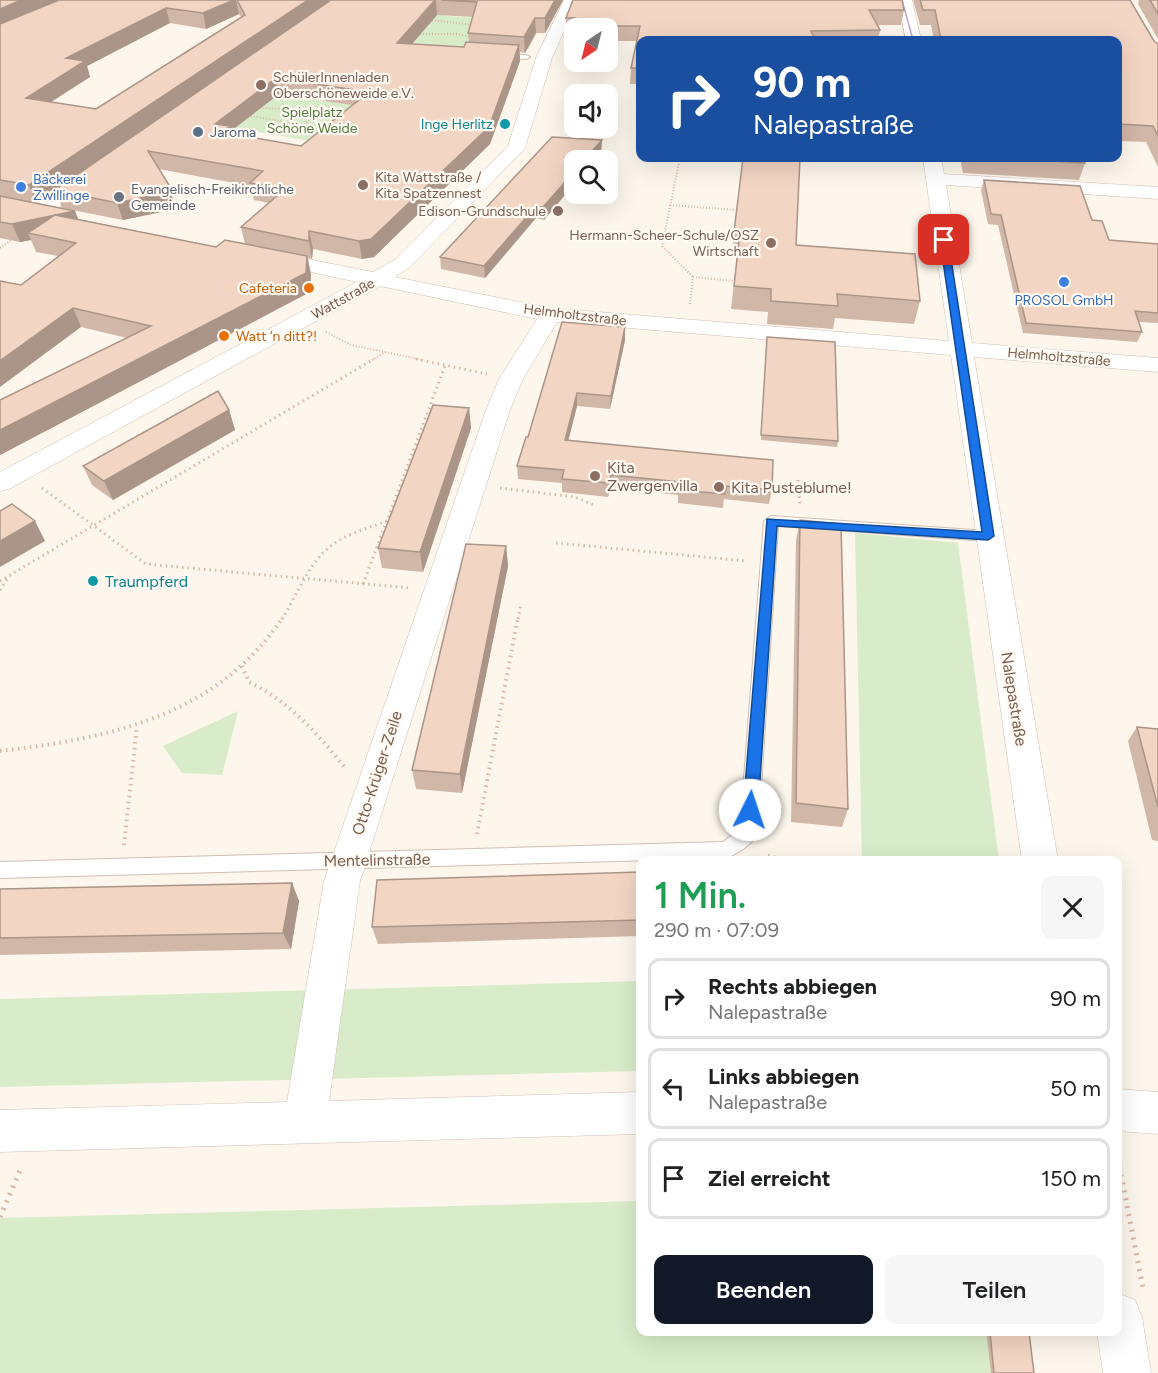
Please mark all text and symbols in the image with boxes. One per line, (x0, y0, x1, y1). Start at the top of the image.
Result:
north arrow (564, 18, 618, 72)
map controls (564, 18, 618, 204)
text: 90 m (753, 57, 851, 108)
icon: right (654, 60, 732, 138)
place label: SchülerInnenladen Oberschöneweide e.V. (273, 69, 414, 102)
marker: SchülerInnenladen Oberschöneweide e.V. (254, 78, 268, 92)
button: sound (564, 84, 618, 138)
park label: Spielplatz Schöne Weide (267, 104, 358, 137)
text: Nalepastraße (753, 108, 914, 141)
place label: Inge Herlitz (421, 116, 493, 133)
marker: Inge Herlitz (498, 117, 512, 131)
place label: Jaroma (210, 124, 256, 141)
marker: Jaroma (191, 125, 205, 139)
button: search (564, 150, 618, 204)
place label: Kita Wattstraße / Kita Spatzennest (375, 169, 482, 202)
place label: Bäckerei Zwillinge (33, 171, 90, 204)
marker: Kita Wattstraße / Kita Spatzennest (356, 178, 370, 192)
marker: Bäckerei Zwillinge (14, 180, 28, 194)
place label: Evangelisch-Freikirchliche Gemeinde (131, 181, 294, 214)
marker: Evangelisch-Freikirchliche Gemeinde (112, 190, 126, 204)
place label: Edison-Grundschule (418, 203, 546, 220)
marker: Edison-Grundschule (551, 204, 565, 218)
pin (918, 214, 969, 265)
icon: arrive (927, 223, 960, 256)
place label: Hermann-Scheer-Schule/OSZ Wirtschaft (569, 227, 759, 260)
marker: Hermann-Scheer-Schule/OSZ Wirtschaft (764, 236, 778, 250)
street label: Wattstraße (308, 274, 378, 323)
marker: PROSOL GmbH (1057, 275, 1071, 289)
place label: Cafeteria (239, 280, 297, 297)
marker: Cafeteria (302, 281, 316, 295)
place label: PROSOL GmbH (1014, 292, 1114, 309)
street label: Helmholtzstraße (523, 300, 628, 330)
place label: Watt ‘n ditt?! (236, 328, 317, 345)
marker: Watt ‘n ditt?! (217, 329, 231, 343)
street label: Helmholtzstraße (1007, 344, 1112, 370)
place label: Kita Zwergenvilla (607, 458, 698, 495)
marker: Kita Zwergenvilla (588, 469, 602, 483)
place label: Kita Pusteblume! (731, 478, 852, 497)
marker: Kita Pusteblume! (712, 480, 726, 494)
place label: Traumpferd (105, 572, 188, 591)
marker: Traumpferd (86, 574, 100, 588)
street label: Nalepastraße (997, 650, 1031, 748)
street label: Otto-Krüger-Zeile (348, 708, 406, 838)
position arrow (718, 778, 782, 842)
street label: Mentelinstraße (323, 850, 431, 870)
text: 1 Min. (654, 874, 746, 917)
button: close (1041, 876, 1104, 939)
text: 290 m · 07:09 (654, 918, 779, 942)
text: Rechts abbiegen (708, 973, 877, 1000)
icon: right (657, 982, 690, 1015)
text: 90 m (1050, 985, 1101, 1012)
text: Nalepastraße (708, 1000, 827, 1024)
text: Links abbiegen (708, 1063, 859, 1090)
icon: left (657, 1072, 690, 1105)
text: 50 m (1050, 1075, 1101, 1102)
text: Nalepastraße (708, 1090, 827, 1114)
icon: arrive (657, 1162, 690, 1195)
text: Ziel erreicht (708, 1165, 831, 1192)
text: 150 m (1041, 1165, 1101, 1192)
button: Beenden (654, 1255, 873, 1324)
button: Teilen (885, 1255, 1104, 1324)

